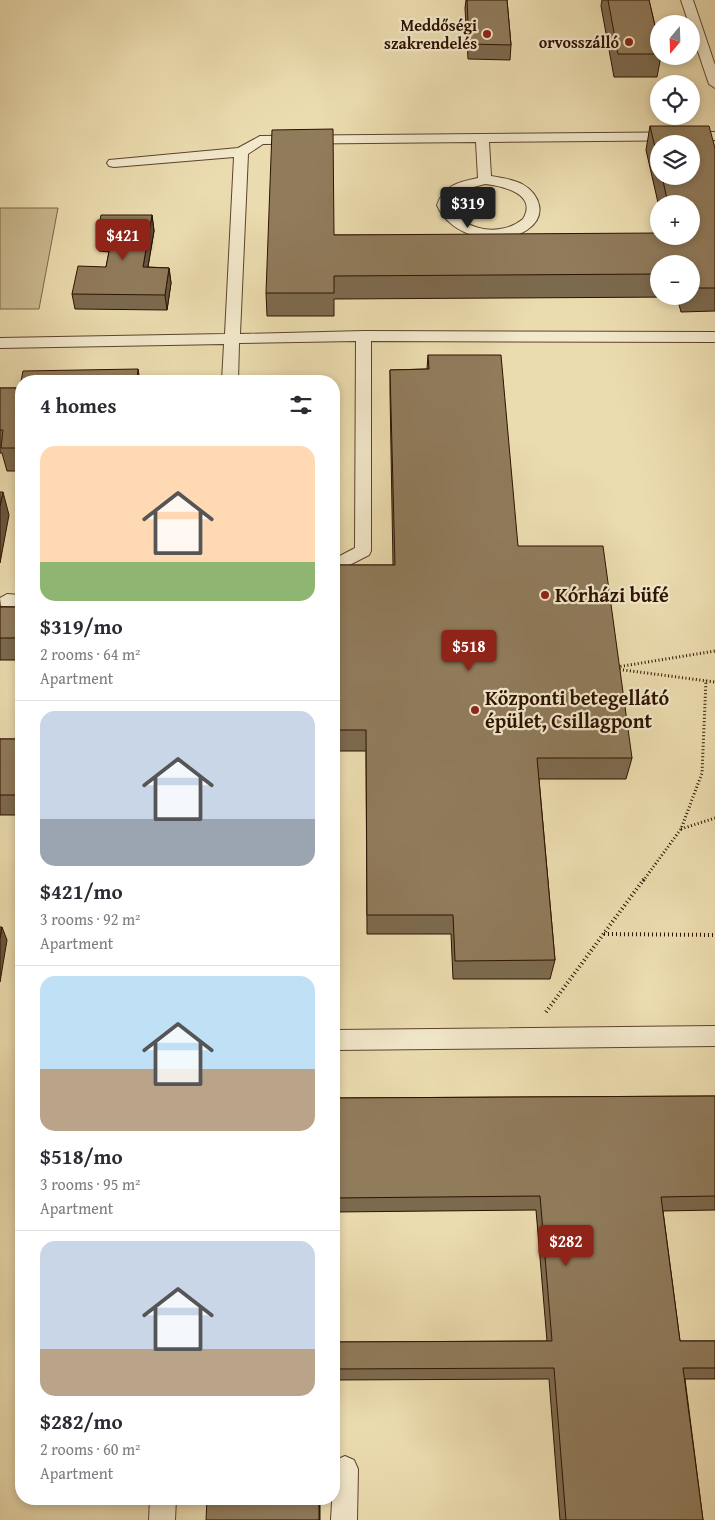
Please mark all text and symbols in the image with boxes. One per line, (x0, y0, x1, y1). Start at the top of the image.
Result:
place label: Meddőségi szakrendelés (384, 13, 477, 55)
north arrow (650, 15, 700, 65)
map controls (650, 15, 700, 305)
marker: Meddőségi szakrendelés (481, 28, 493, 40)
place label: orvosszálló (539, 30, 619, 54)
marker: orvosszálló (623, 36, 635, 48)
button: locate (650, 75, 700, 125)
button: layers (650, 135, 700, 185)
pin: $319 (438, 186, 498, 229)
text: $319 (451, 191, 485, 215)
button: + (650, 195, 700, 245)
pin: $421 (93, 218, 153, 261)
text: $421 (106, 223, 140, 247)
button: − (650, 255, 700, 305)
text: 4 homes (40, 390, 116, 421)
icon: filters (287, 391, 315, 419)
icon: home (133, 478, 223, 568)
place label: Kórházi büfé (555, 580, 669, 609)
marker: Kórházi büfé (539, 589, 551, 601)
text: $319/mo (40, 611, 123, 642)
pin: $518 (439, 630, 499, 672)
text: $518 (452, 634, 486, 658)
text: 2 rooms · 64 m² (40, 642, 140, 666)
text: Apartment (40, 666, 113, 690)
place label: Központi betegellátó épület, Csillagpont (485, 683, 670, 735)
marker: Központi betegellátó épület, Csillagpont (469, 704, 481, 716)
icon: home (133, 744, 223, 834)
text: $421/mo (40, 876, 123, 907)
text: 3 rooms · 92 m² (40, 907, 140, 931)
text: Apartment (40, 931, 113, 955)
icon: home (133, 1009, 223, 1099)
text: $518/mo (40, 1141, 123, 1172)
text: 3 rooms · 95 m² (40, 1172, 140, 1196)
text: Apartment (40, 1196, 113, 1220)
pin: $282 (536, 1224, 596, 1267)
text: $282 (549, 1229, 583, 1253)
icon: home (133, 1274, 223, 1364)
text: $282/mo (40, 1406, 123, 1437)
text: 2 rooms · 60 m² (40, 1437, 140, 1461)
text: Apartment (40, 1461, 113, 1485)

